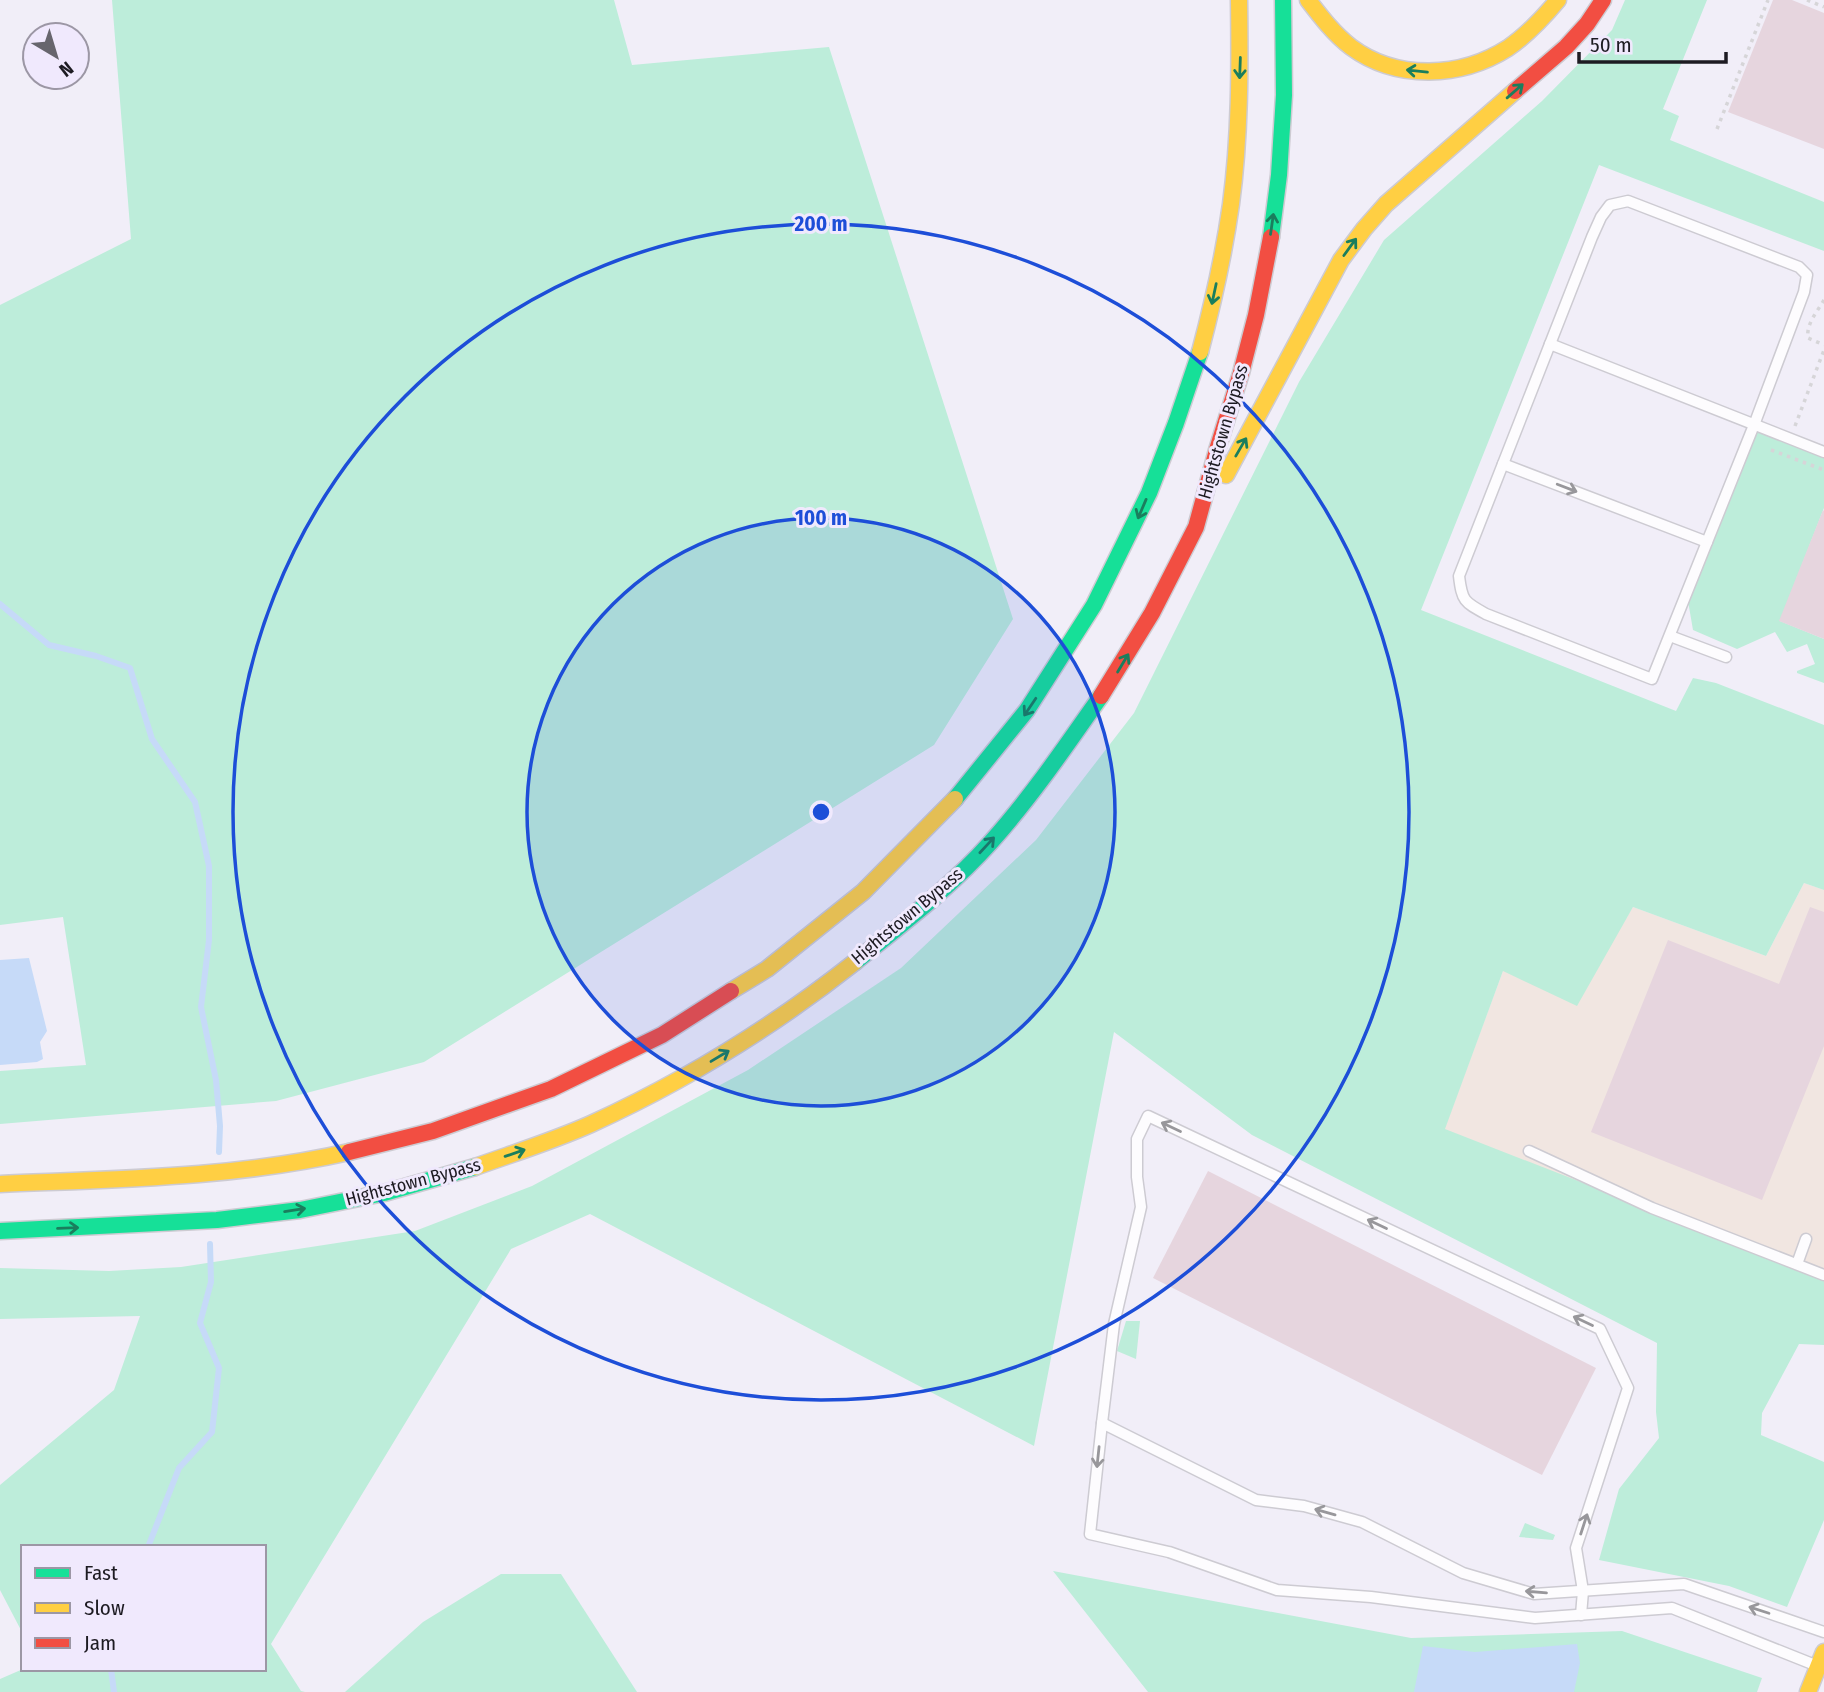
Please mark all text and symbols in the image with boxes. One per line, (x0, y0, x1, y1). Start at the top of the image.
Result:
north arrow (21, 21, 91, 91)
scale bar (1579, 21, 1726, 65)
text: 50 m (1590, 32, 1632, 58)
text: N (55, 56, 78, 82)
one-way arrow (1234, 56, 1247, 79)
one-way arrow (1406, 64, 1428, 77)
one-way arrow (1506, 84, 1524, 100)
text: 200 m (793, 211, 848, 237)
one-way arrow (1266, 213, 1279, 236)
one-way arrow (1343, 238, 1357, 257)
one-way arrow (1207, 282, 1220, 305)
street label: Hightstown Bypass (1193, 362, 1253, 502)
one-way arrow (1235, 437, 1249, 457)
one-way arrow (1555, 483, 1577, 496)
one-way arrow (1135, 498, 1148, 519)
text: 100 m (795, 505, 847, 531)
one-way arrow (1116, 653, 1130, 673)
one-way arrow (1023, 696, 1037, 716)
centre of rings (809, 800, 833, 824)
one-way arrow (979, 837, 996, 854)
street label: Hightstown Bypass (847, 863, 967, 969)
one-way arrow (709, 1048, 729, 1062)
one-way arrow (1161, 1120, 1182, 1134)
one-way arrow (503, 1146, 525, 1158)
street label: Hightstown Bypass (343, 1153, 483, 1211)
one-way arrow (283, 1203, 306, 1216)
one-way arrow (1367, 1217, 1388, 1230)
one-way arrow (56, 1221, 79, 1234)
one-way arrow (1573, 1314, 1594, 1327)
one-way arrow (1091, 1445, 1104, 1468)
one-way arrow (1314, 1505, 1337, 1518)
one-way arrow (1579, 1514, 1591, 1536)
legend (21, 1545, 266, 1671)
text: Fast (84, 1560, 118, 1586)
one-way arrow (1525, 1585, 1548, 1598)
text: Slow (84, 1595, 125, 1621)
one-way arrow (1749, 1603, 1771, 1615)
text: Jam (84, 1630, 116, 1656)

